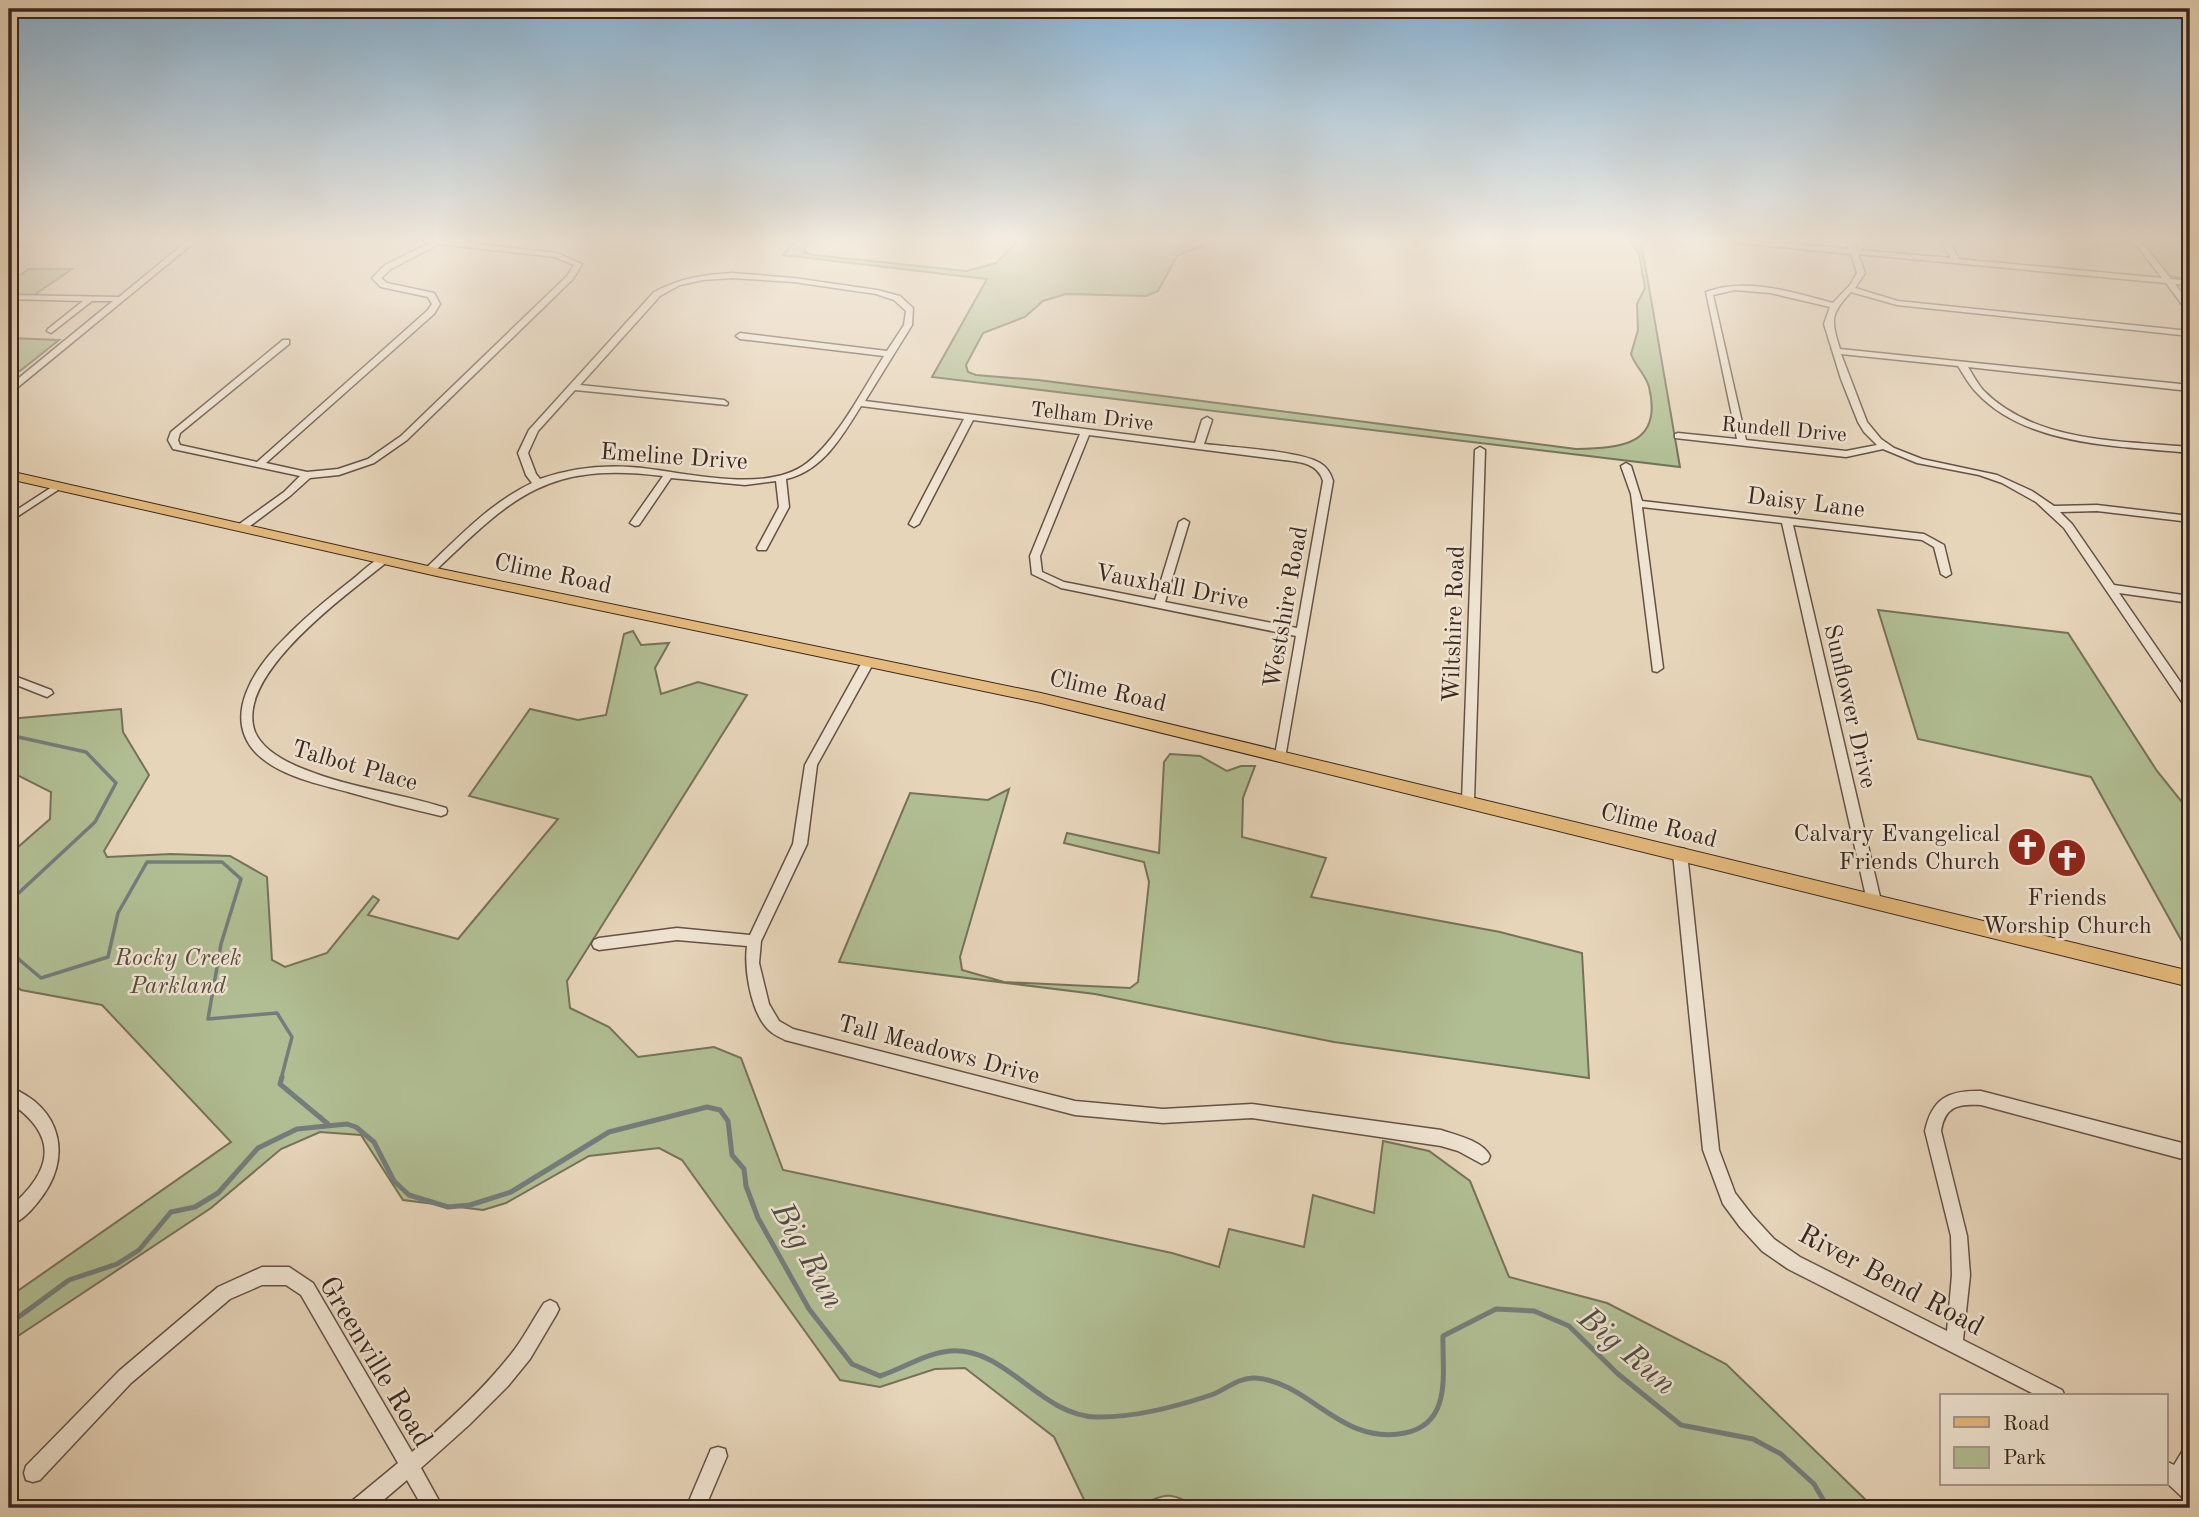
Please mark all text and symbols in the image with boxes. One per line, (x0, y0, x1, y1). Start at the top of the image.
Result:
street label: Telham Drive (1029, 400, 1154, 435)
street label: Rundell Drive (1720, 415, 1847, 446)
street label: Emeline Drive (599, 441, 749, 475)
street label: Daisy Lane (1745, 485, 1866, 523)
street label: Westshire Road (1261, 524, 1313, 690)
street label: Wiltshire Road (1440, 545, 1470, 703)
street label: Clime Road (492, 551, 613, 599)
street label: Vauxhall Drive (1093, 561, 1250, 615)
street label: Sunflower Drive (1819, 622, 1880, 791)
street label: Clime Road (1047, 667, 1168, 717)
street label: Talbot Place (289, 738, 420, 796)
street label: Clime Road (1598, 801, 1719, 853)
place label: Calvary Evangelical Friends Church (1793, 823, 2000, 875)
church icon: Calvary Evangelical Friends Church (2006, 826, 2048, 868)
church icon: Friends Worship Church (2046, 837, 2088, 879)
place label: Friends Worship Church (1982, 887, 2152, 939)
park label: Rocky Creek Parkland (113, 947, 242, 999)
street label: Tall Meadows Drive (835, 1012, 1042, 1089)
water label: Big Run (764, 1197, 849, 1315)
street label: River Bend Road (1793, 1221, 1988, 1342)
street label: Greenville Road (313, 1273, 436, 1453)
water label: Big Run (1570, 1302, 1681, 1402)
legend (1940, 1394, 2168, 1486)
text: Road (2003, 1414, 2050, 1435)
text: Park (2003, 1448, 2046, 1469)

